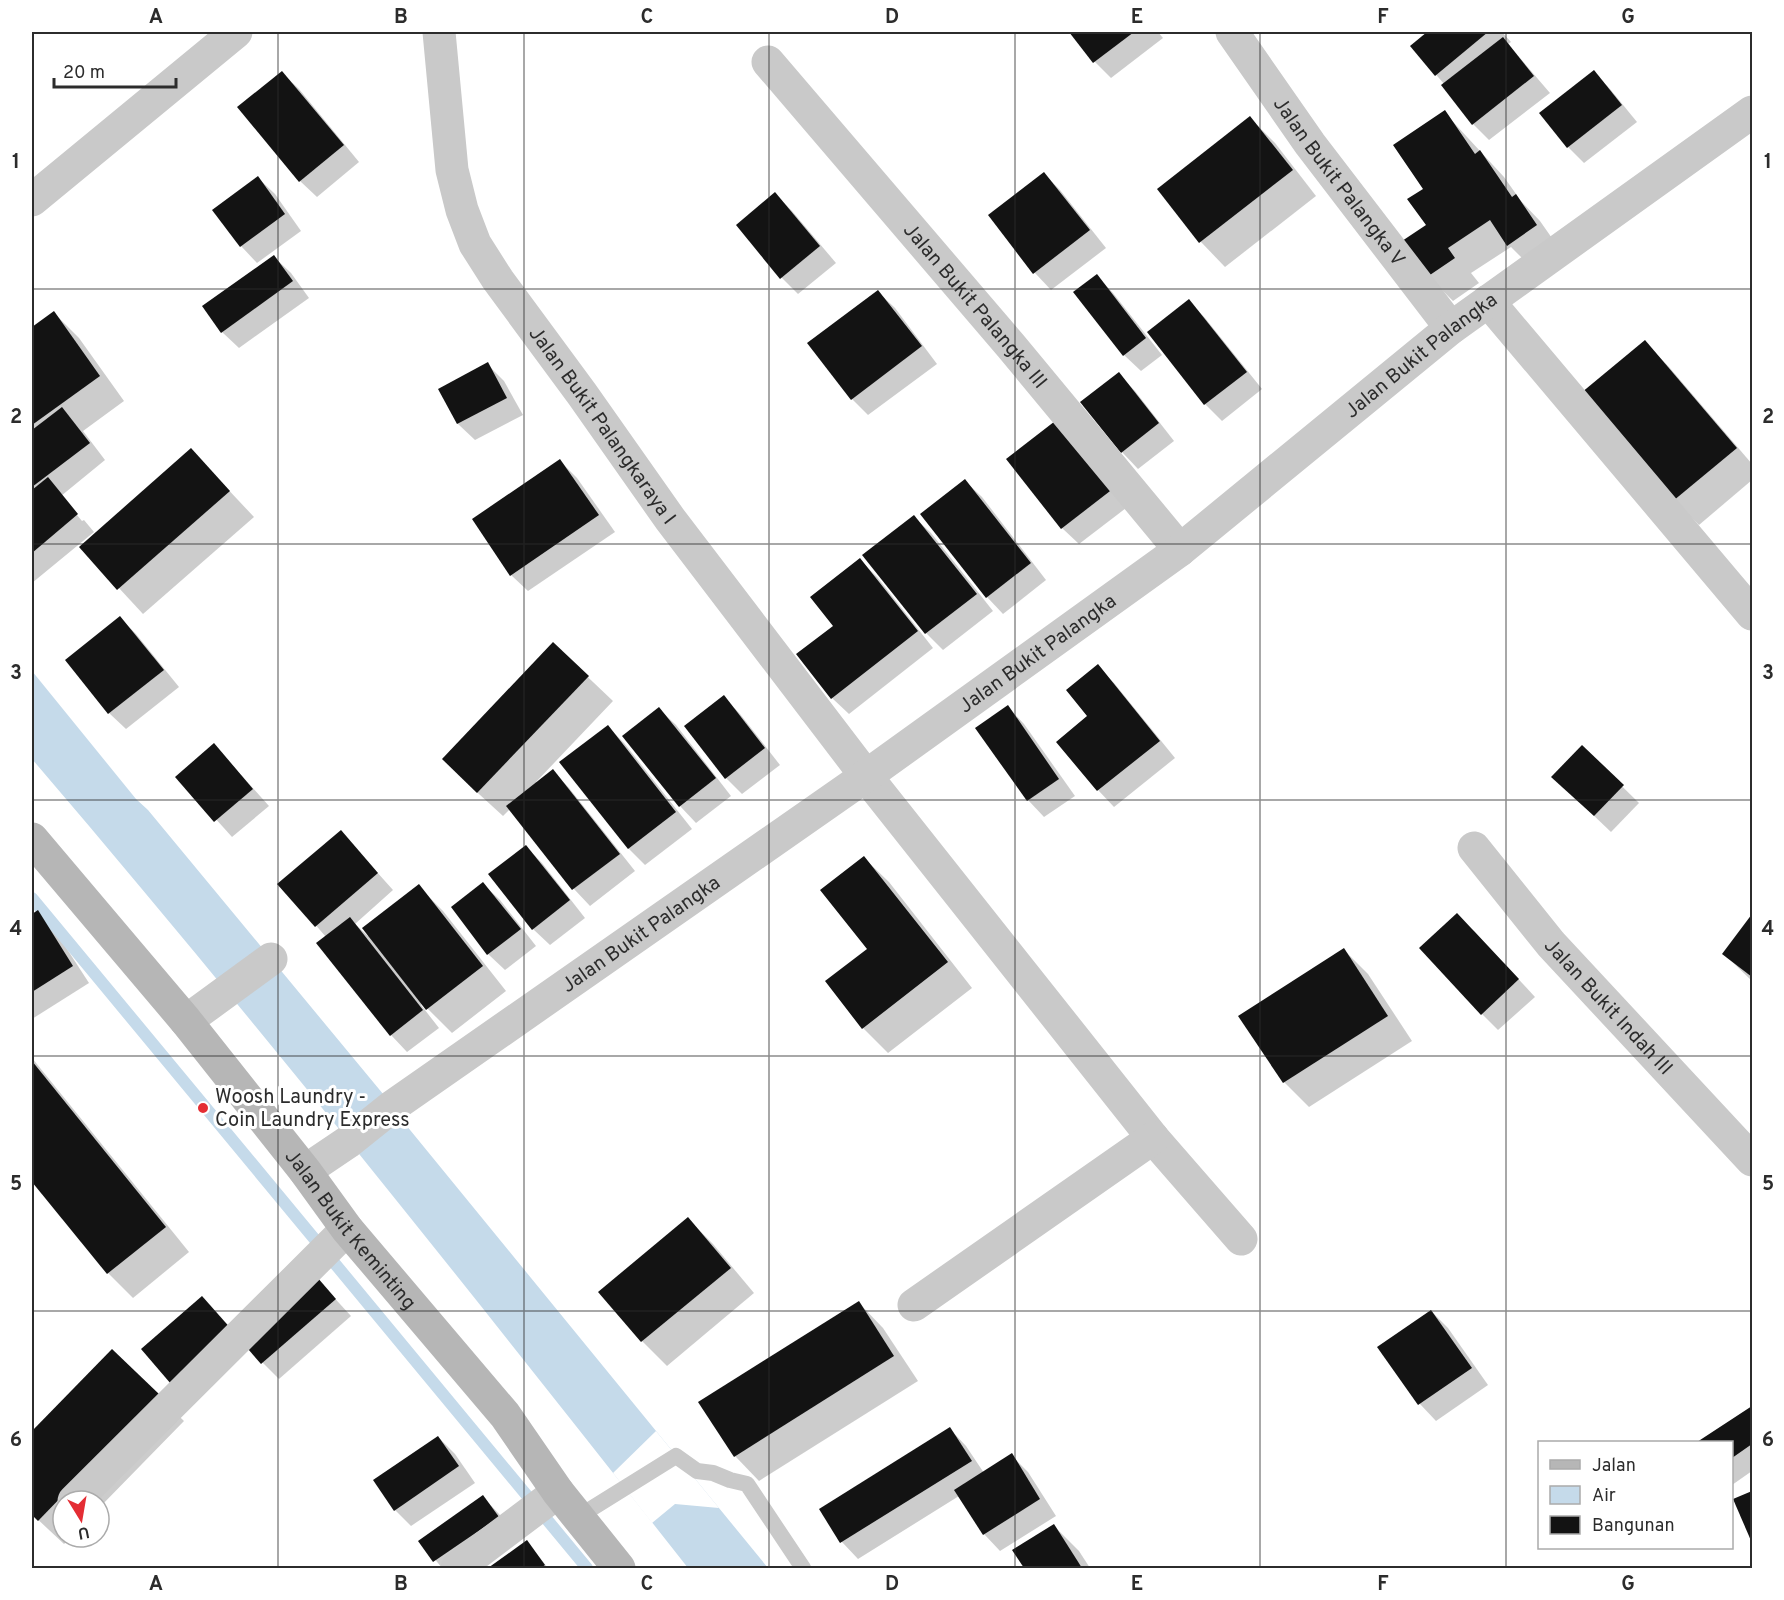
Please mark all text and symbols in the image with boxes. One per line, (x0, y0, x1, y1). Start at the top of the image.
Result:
text: A (149, 5, 163, 31)
text: B (394, 5, 408, 31)
text: C (641, 5, 653, 31)
text: D (885, 5, 899, 31)
text: E (1131, 5, 1143, 31)
text: F (1377, 5, 1389, 31)
text: G (1621, 5, 1635, 31)
scale bar (54, 51, 176, 89)
text: 20 m (63, 62, 105, 85)
street label: Jalan Bukit Palangka V (1266, 93, 1410, 272)
text: 1 (12, 150, 20, 176)
text: 1 (1764, 150, 1772, 176)
street label: Jalan Bukit Palangka III (896, 218, 1052, 395)
street label: Jalan Bukit Palangka (1340, 288, 1503, 425)
street label: Jalan Bukit Palangkaraya I (522, 322, 681, 531)
text: 2 (10, 405, 22, 431)
text: 2 (1762, 405, 1774, 431)
street label: Jalan Bukit Palangka (954, 589, 1122, 720)
text: 3 (10, 661, 22, 687)
text: 3 (1762, 661, 1774, 687)
street label: Jalan Bukit Palangka (557, 871, 726, 1000)
text: 4 (10, 917, 22, 943)
text: 4 (1762, 917, 1774, 943)
street label: Jalan Bukit Indah III (1537, 934, 1677, 1081)
place label: Woosh Laundry - Coin Laundry Express (215, 1085, 410, 1134)
marker: Woosh Laundry - Coin Laundry Express (196, 1101, 210, 1115)
street label: Jalan Bukit Keminting (278, 1145, 421, 1316)
text: 5 (10, 1172, 22, 1198)
text: 5 (1762, 1172, 1774, 1198)
text: 6 (10, 1428, 22, 1454)
text: 6 (1762, 1428, 1774, 1454)
legend (1538, 1441, 1733, 1549)
text: Jalan (1592, 1455, 1636, 1478)
text: Air (1592, 1485, 1616, 1508)
north arrow (51, 1489, 111, 1549)
text: Bangunan (1592, 1515, 1675, 1538)
text: U (76, 1521, 91, 1543)
text: A (149, 1572, 163, 1598)
text: B (394, 1572, 408, 1598)
text: C (641, 1572, 653, 1598)
text: D (885, 1572, 899, 1598)
text: E (1131, 1572, 1143, 1598)
text: F (1377, 1572, 1389, 1598)
text: G (1621, 1572, 1635, 1598)

